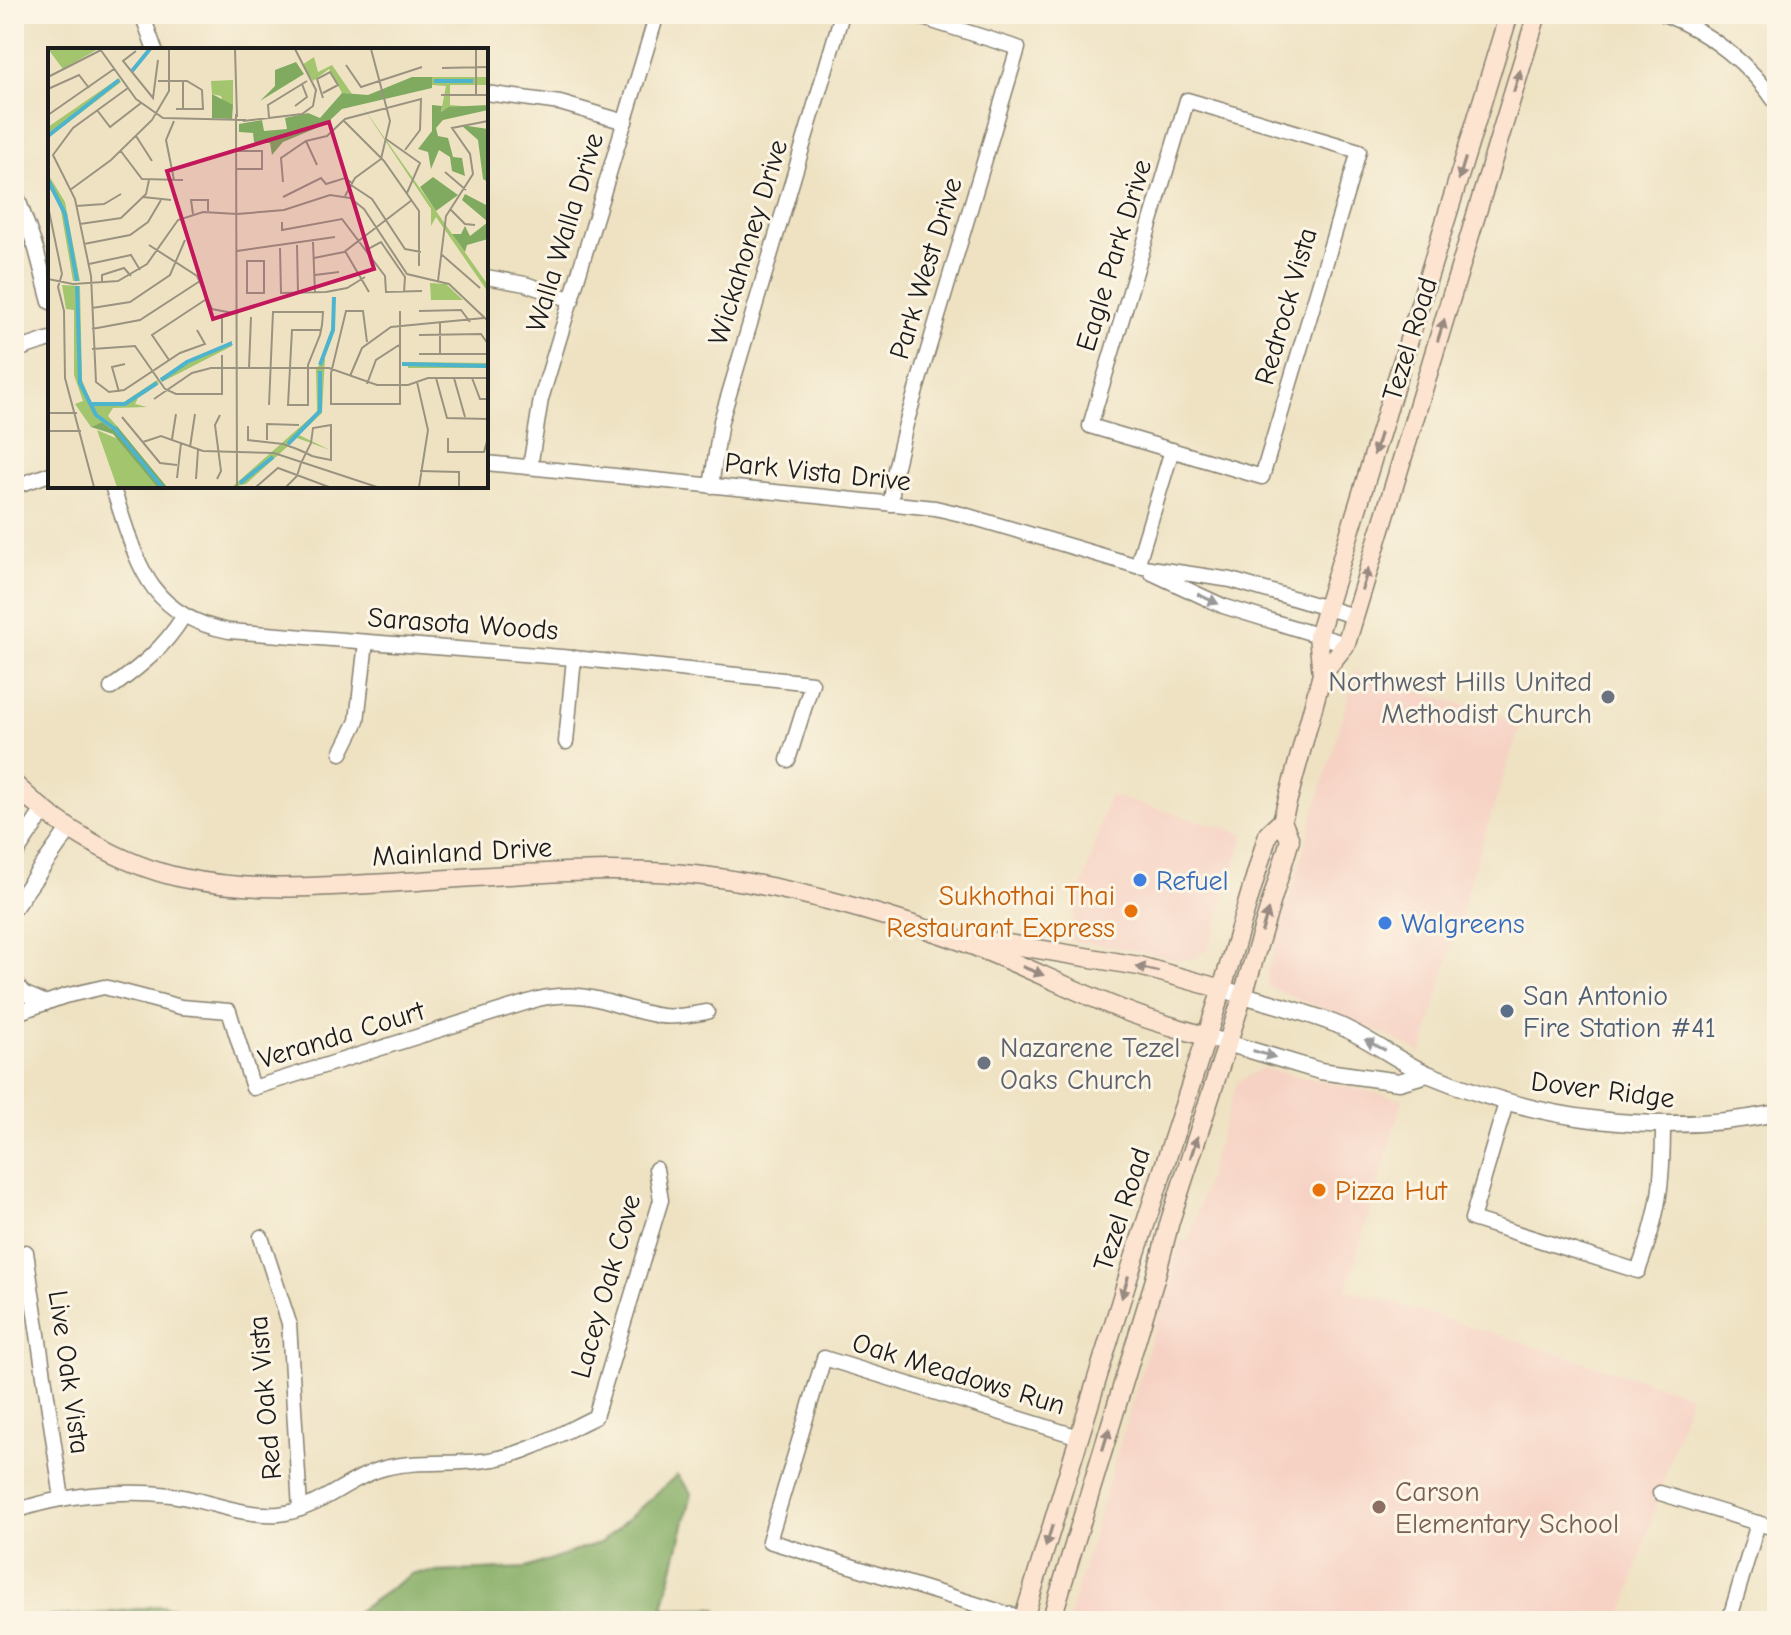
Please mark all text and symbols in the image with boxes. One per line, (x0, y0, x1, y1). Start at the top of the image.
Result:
inset map (48, 48, 488, 488)
one-way arrow (1511, 69, 1524, 93)
street label: Walla Walla Drive (520, 129, 610, 335)
street label: Wickahoney Drive (702, 136, 794, 349)
street label: Eagle Park Drive (1070, 155, 1158, 355)
one-way arrow (1455, 157, 1468, 181)
street label: Park West Drive (883, 173, 969, 363)
street label: Redrock Vista (1248, 224, 1324, 388)
street label: Tezel Road (1376, 273, 1444, 405)
one-way arrow (1435, 318, 1448, 342)
one-way arrow (1370, 432, 1383, 456)
street label: Park Vista Drive (723, 446, 913, 498)
one-way arrow (1359, 567, 1372, 591)
one-way arrow (1196, 592, 1220, 606)
street label: Sarasota Woods (366, 601, 559, 647)
place label: Northwest Hills United Methodist Church (1328, 666, 1592, 730)
marker: Northwest Hills United Methodist Church (1599, 688, 1617, 706)
street label: Mainland Drive (371, 831, 553, 873)
place label: Refuel (1156, 865, 1229, 897)
marker: Refuel (1131, 871, 1149, 889)
place label: Sukhothai Thai Restaurant Express (886, 880, 1115, 944)
marker: Sukhothai Thai Restaurant Express (1122, 902, 1140, 920)
one-way arrow (1259, 908, 1272, 932)
place label: Walgreens (1401, 908, 1525, 940)
marker: Walgreens (1376, 914, 1394, 932)
one-way arrow (1134, 962, 1159, 975)
one-way arrow (1021, 964, 1044, 977)
place label: San Antonio Fire Station #41 (1523, 980, 1716, 1044)
street label: Veranda Court (254, 994, 429, 1075)
marker: San Antonio Fire Station #41 (1498, 1002, 1516, 1020)
place label: Nazarene Tezel Oaks Church (1000, 1032, 1180, 1096)
one-way arrow (1364, 1038, 1387, 1051)
one-way arrow (1252, 1048, 1276, 1061)
marker: Nazarene Tezel Oaks Church (975, 1054, 993, 1072)
street label: Dover Ridge (1529, 1065, 1677, 1115)
one-way arrow (1188, 1135, 1200, 1159)
street label: Tezel Road (1087, 1144, 1157, 1275)
place label: Pizza Hut (1335, 1175, 1448, 1207)
marker: Pizza Hut (1310, 1181, 1328, 1199)
street label: Lacey Oak Cove (564, 1191, 647, 1382)
one-way arrow (1118, 1276, 1131, 1300)
street label: Live Oak Vista (42, 1288, 96, 1456)
street label: Red Oak Vista (242, 1315, 288, 1481)
street label: Oak Meadows Run (848, 1326, 1069, 1422)
one-way arrow (1100, 1427, 1113, 1451)
place label: Carson Elementary School (1395, 1476, 1619, 1540)
marker: Carson Elementary School (1370, 1498, 1388, 1516)
one-way arrow (1042, 1524, 1055, 1548)

